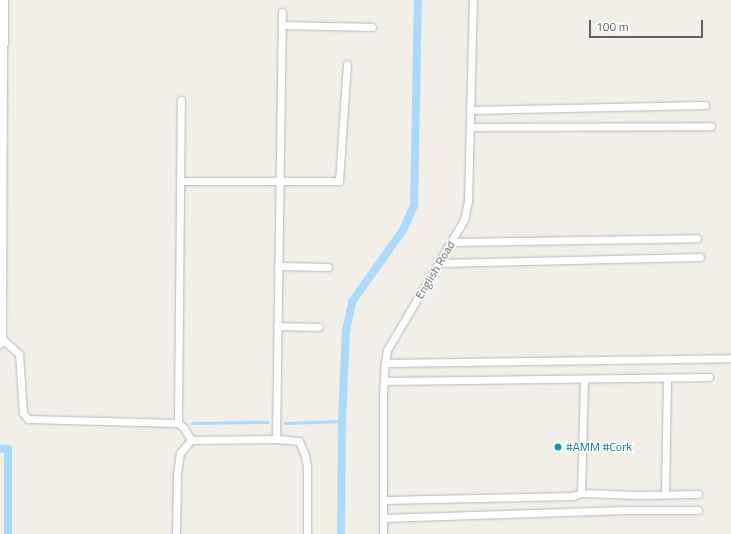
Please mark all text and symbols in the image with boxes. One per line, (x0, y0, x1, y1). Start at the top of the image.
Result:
scale bar (591, 12, 705, 38)
text: 100 m (596, 17, 629, 36)
street label: English Road (412, 238, 458, 302)
place label: #AMM #Cork (566, 440, 632, 454)
marker: #AMM #Cork (553, 442, 563, 452)

